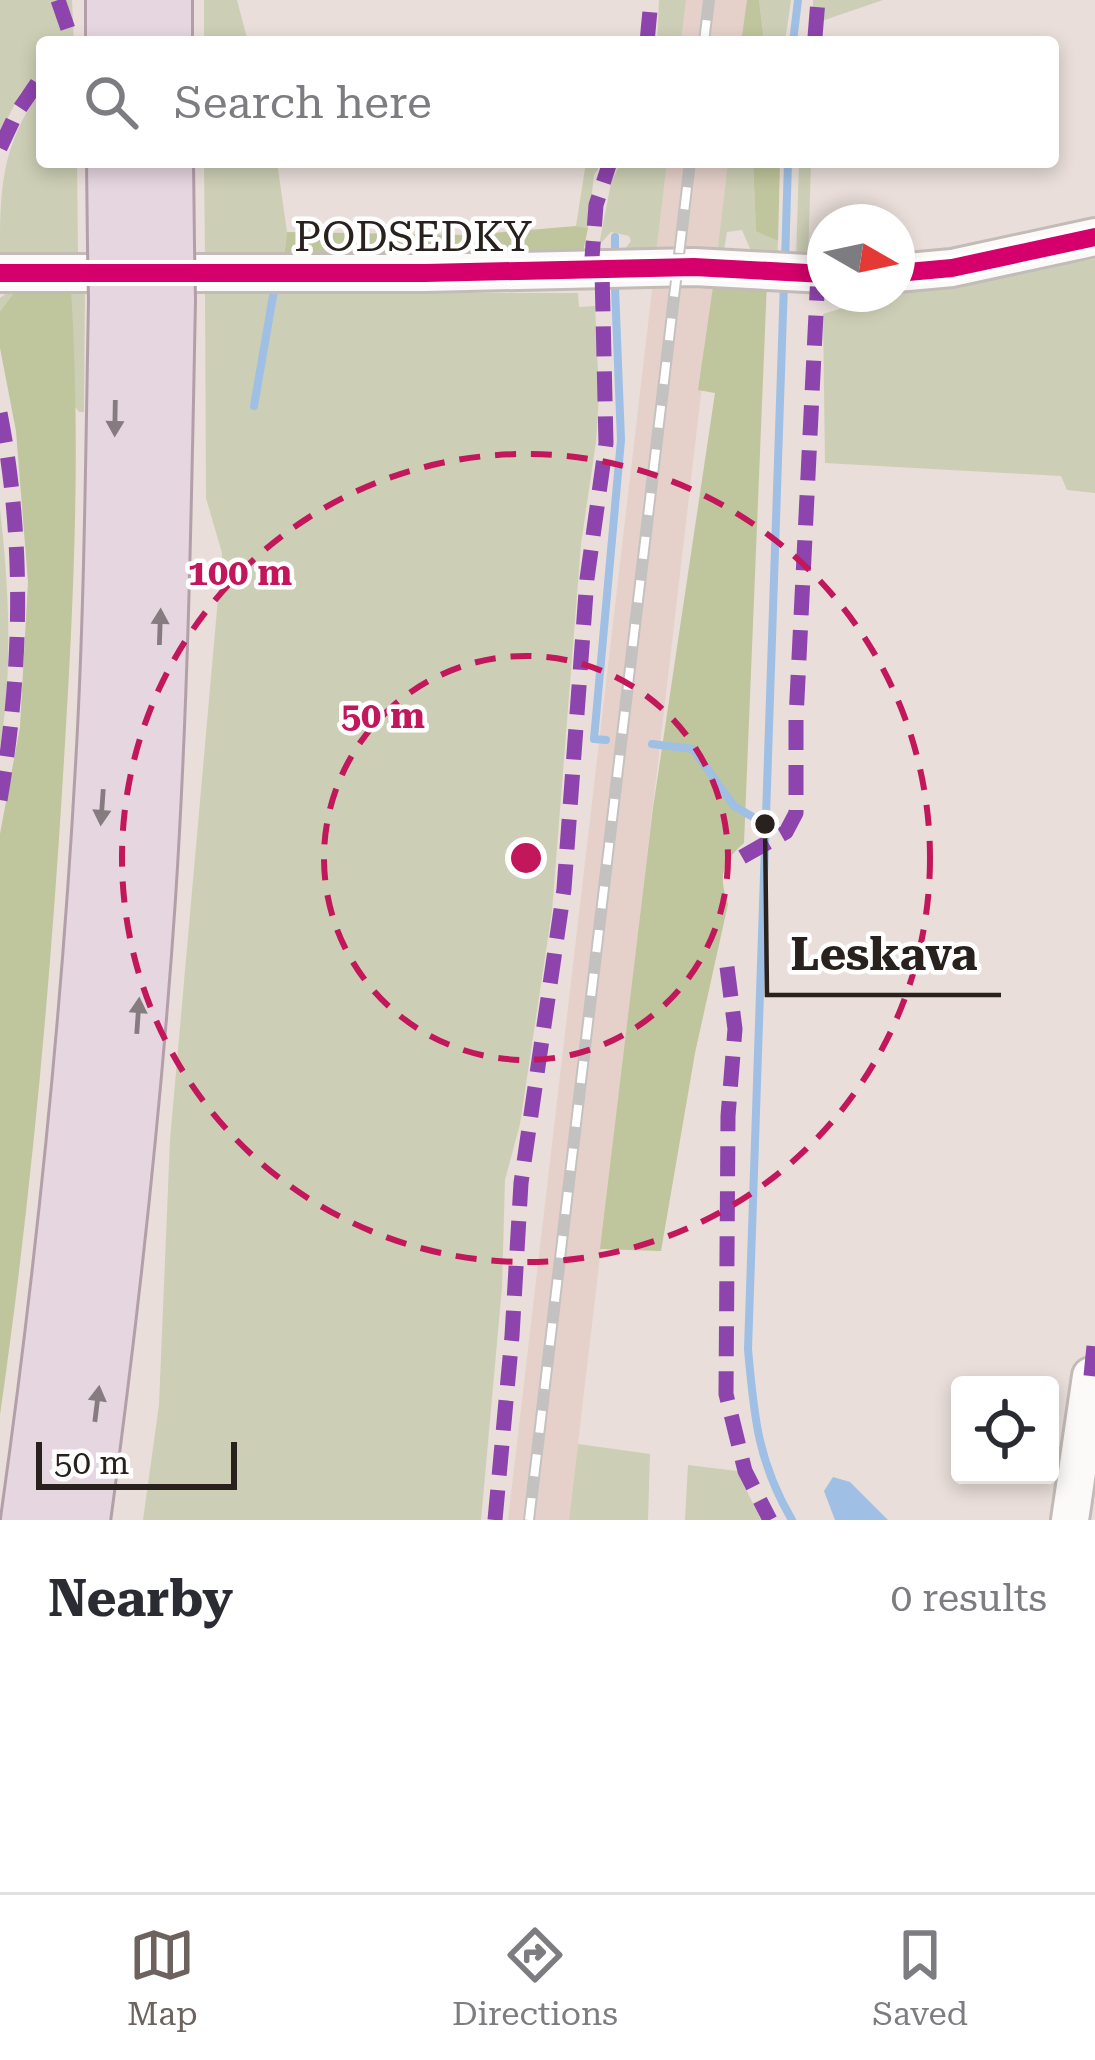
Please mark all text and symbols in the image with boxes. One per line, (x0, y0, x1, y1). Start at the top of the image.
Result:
search box (36, 36, 1059, 168)
icon: search (78, 69, 144, 135)
text: Search here (174, 76, 432, 129)
north arrow (807, 204, 915, 312)
street label: PODSEDKY (294, 212, 532, 261)
one-way arrow (105, 400, 124, 438)
text: 100 m (188, 552, 292, 594)
one-way arrow (151, 607, 170, 645)
text: 50 m (341, 695, 425, 737)
one-way arrow (92, 789, 111, 826)
centre of rings (505, 837, 547, 879)
callout: Leskava (767, 914, 1001, 995)
text: Leskava (791, 928, 977, 981)
one-way arrow (129, 997, 148, 1034)
map controls (951, 1376, 1059, 1484)
button: locate (951, 1376, 1059, 1484)
one-way arrow (87, 1385, 106, 1422)
scale bar (36, 1436, 237, 1489)
text: 50 m (54, 1443, 129, 1482)
text: Nearby (48, 1569, 233, 1628)
text: 0 results (890, 1575, 1047, 1621)
tab: Map (127, 1922, 198, 2033)
tab: Directions (452, 1922, 618, 2033)
tab: Saved (872, 1922, 968, 2033)

